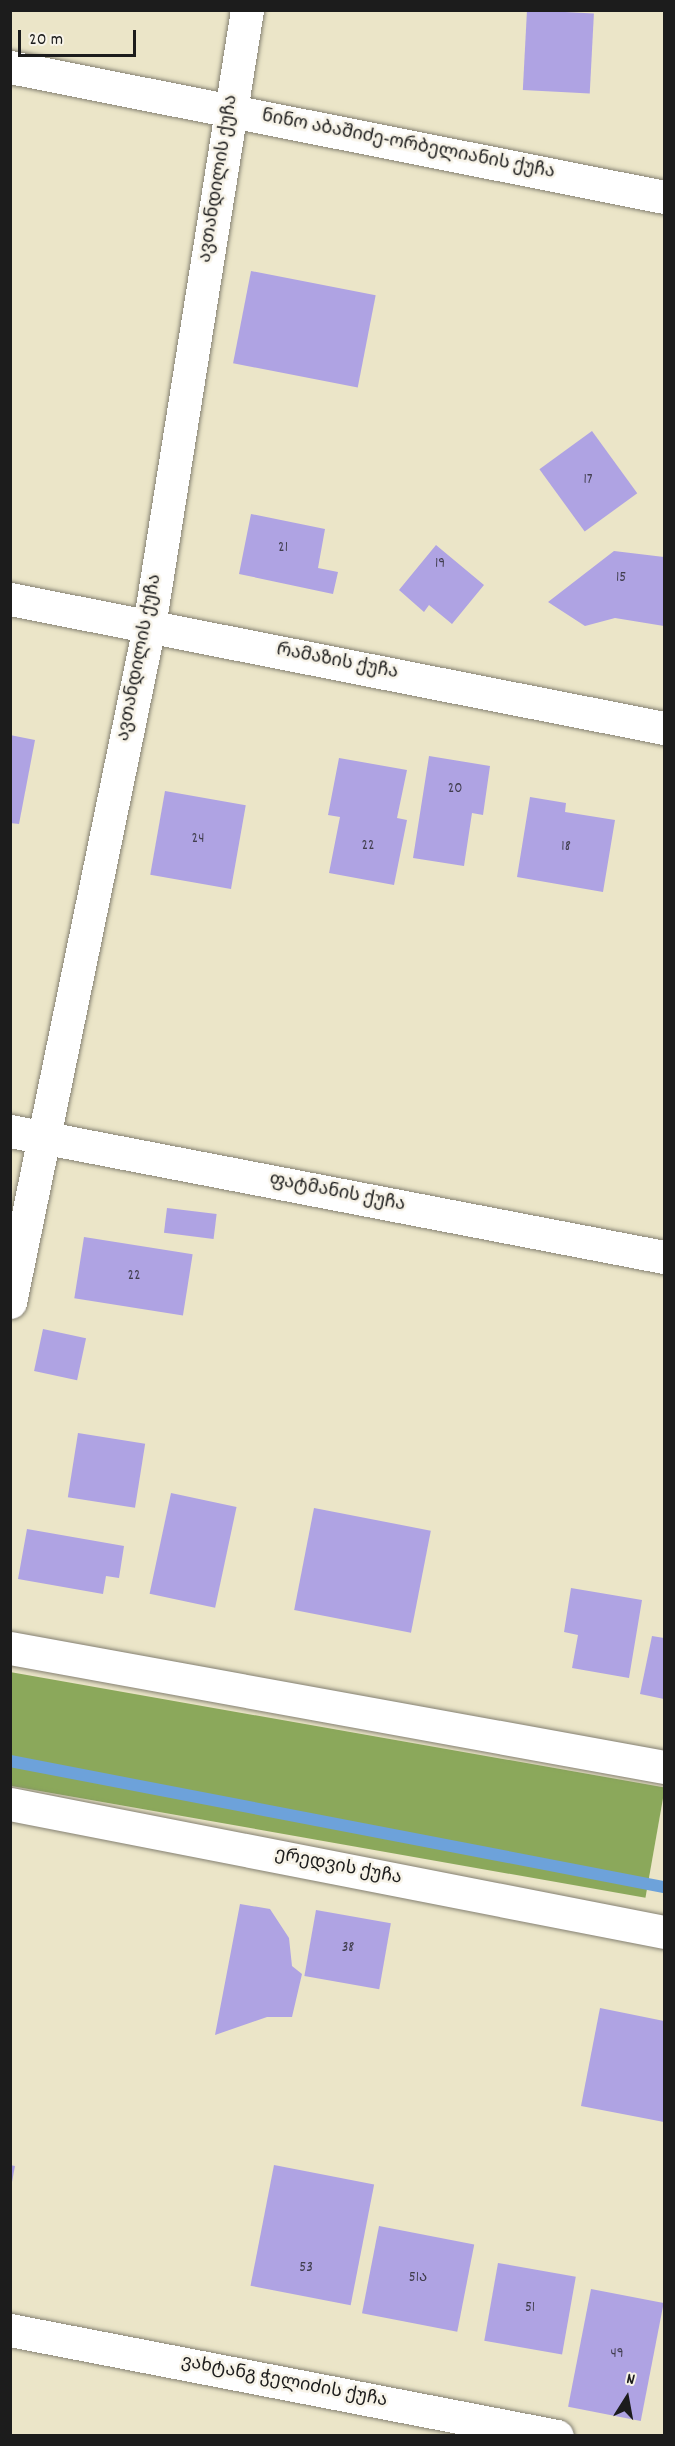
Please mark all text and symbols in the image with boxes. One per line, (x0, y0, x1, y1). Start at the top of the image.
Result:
scale bar (21, 18, 140, 56)
text: 20 m (29, 28, 63, 53)
street label: ავთანდილის ქუჩა (196, 94, 244, 264)
street label: ნინო აბაშიძე-ორბელიანის ქუჩა (260, 107, 556, 185)
house number: 17 (583, 472, 593, 490)
house number: 21 (278, 540, 288, 558)
house number: 19 (435, 556, 445, 574)
house number: 15 (616, 570, 626, 588)
street label: ავთანდილის ქუჩა (114, 573, 168, 743)
street label: რამაზის ქუჩა (274, 641, 400, 685)
house number: 20 (448, 781, 462, 799)
house number: 24 (192, 831, 204, 849)
house number: 22 (361, 838, 375, 856)
house number: 18 (561, 839, 571, 857)
street label: ფატმანის ქუჩა (267, 1170, 407, 1218)
house number: 22 (127, 1268, 141, 1286)
street label: ერედვის ქუჩა (273, 1845, 403, 1891)
house number: 38 (342, 1940, 354, 1958)
house number: 53 (299, 2260, 313, 2278)
house number: 51ა (409, 2270, 427, 2288)
house number: 51 (525, 2300, 535, 2318)
house number: 49 (610, 2346, 624, 2364)
street label: ვახტანგ ჭელიძის ქუჩა (179, 2352, 389, 2414)
north arrow (597, 2368, 657, 2428)
text: N (624, 2368, 637, 2392)

